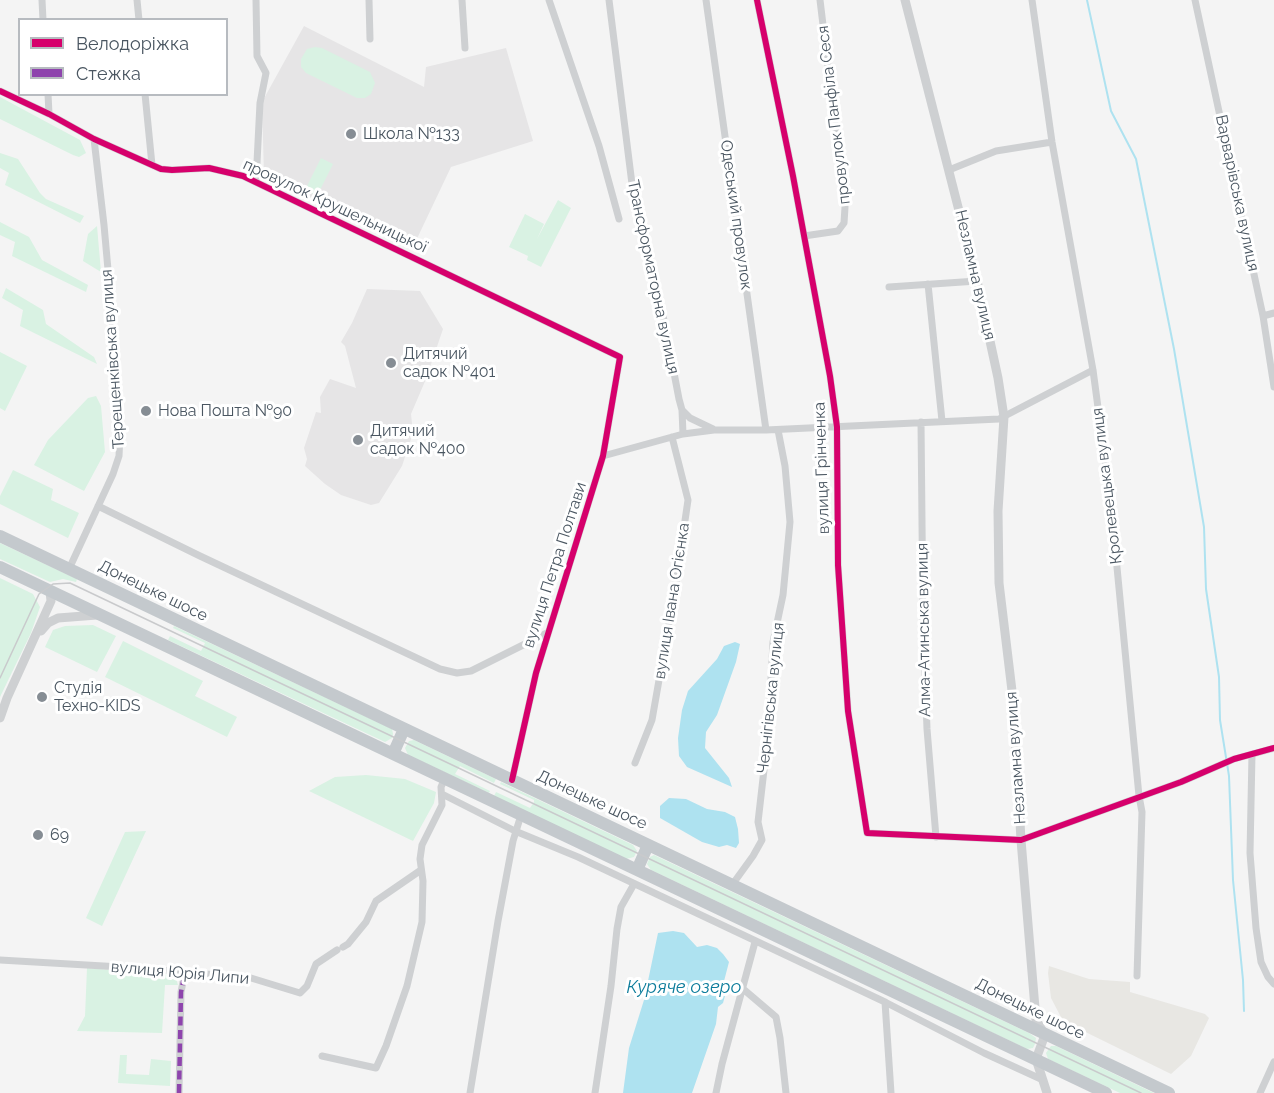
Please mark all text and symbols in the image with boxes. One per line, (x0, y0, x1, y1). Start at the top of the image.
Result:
legend (18, 18, 228, 96)
street label: провулок Панфіла Сеся (813, 24, 855, 206)
text: Велодоріжка (76, 33, 189, 54)
text: Стежка (76, 63, 141, 84)
street label: Варварівська вулиця (1211, 113, 1263, 273)
place label: Школа №133 (363, 124, 460, 144)
marker: Школа №133 (344, 127, 358, 141)
street label: Одеський провулок (716, 139, 756, 291)
street label: провулок Крушельницької (240, 155, 430, 257)
street label: Трансформаторна вулиця (623, 178, 683, 376)
street label: Незламна вулиця (951, 208, 999, 342)
street label: Терещенківська вулиця (97, 269, 129, 449)
place label: Дитячий садок №401 (403, 344, 495, 382)
marker: Дитячий садок №401 (384, 356, 398, 370)
place label: Нова Пошта №90 (158, 401, 292, 421)
street label: вулиця Грінченка (810, 402, 834, 534)
marker: Нова Пошта №90 (139, 404, 153, 418)
street label: Кролевецька вулиця (1088, 407, 1126, 565)
place label: Дитячий садок №400 (370, 421, 465, 459)
marker: Дитячий садок №400 (351, 433, 365, 447)
street label: вулиця Петра Полтави (519, 480, 591, 650)
street label: вулиця Івана Огієнка (650, 521, 694, 681)
street label: Алма-Атинська вулиця (913, 543, 935, 717)
street label: Донецьке шосе (95, 556, 211, 626)
street label: Чернігівська вулиця (754, 621, 788, 775)
place label: Студія Техно-KIDS (54, 678, 140, 716)
marker: Студія Техно-KIDS (35, 690, 49, 704)
street label: Незламна вулиця (1002, 691, 1030, 825)
street label: Донецьке шосе (534, 766, 650, 834)
place label: 69 (50, 825, 69, 845)
marker: 69 (31, 828, 45, 842)
street label: вулиця Юрія Липи (110, 957, 250, 989)
street label: Донецьке шосе (972, 974, 1088, 1044)
water label: Куряче озеро (627, 977, 741, 999)

